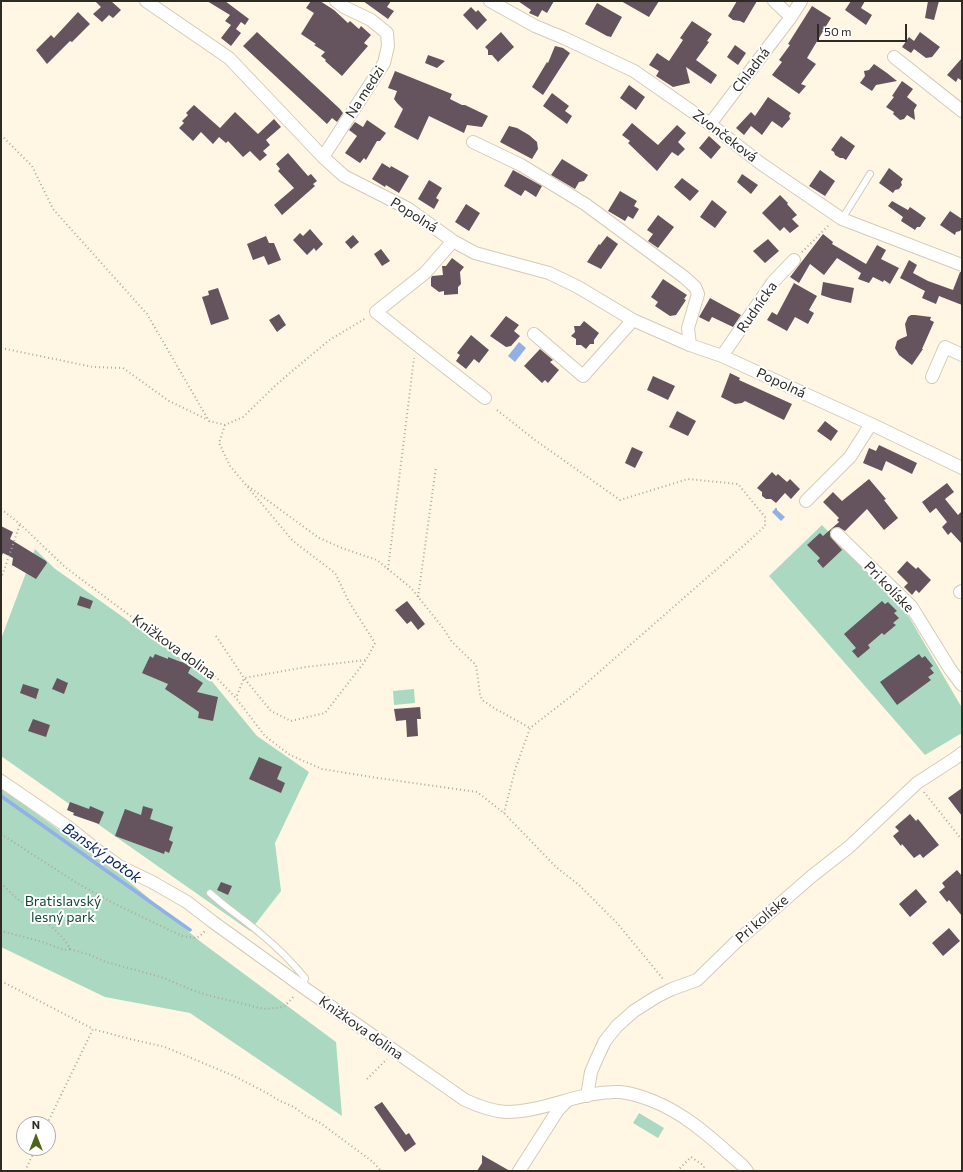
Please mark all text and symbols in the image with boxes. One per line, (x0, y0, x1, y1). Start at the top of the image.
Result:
scale bar (819, 16, 909, 42)
text: 50 m (824, 24, 852, 38)
street label: Chladná (729, 44, 773, 96)
street label: Na medzi (342, 63, 388, 121)
street label: Zvončeková (690, 106, 760, 166)
street label: Popolná (387, 194, 441, 236)
street label: Rudnícka (733, 278, 781, 336)
street label: Popolná (754, 364, 808, 402)
street label: Pri kolíske (861, 558, 917, 616)
street label: Knižkova dolina (129, 611, 219, 683)
water label: Banský potok (59, 819, 145, 887)
street label: Pri kolíske (732, 892, 792, 946)
park label: Bratislavský lesný park (25, 893, 101, 926)
street label: Knižkova dolina (315, 993, 407, 1063)
north arrow (16, 1116, 56, 1156)
text: N (32, 1118, 40, 1131)

